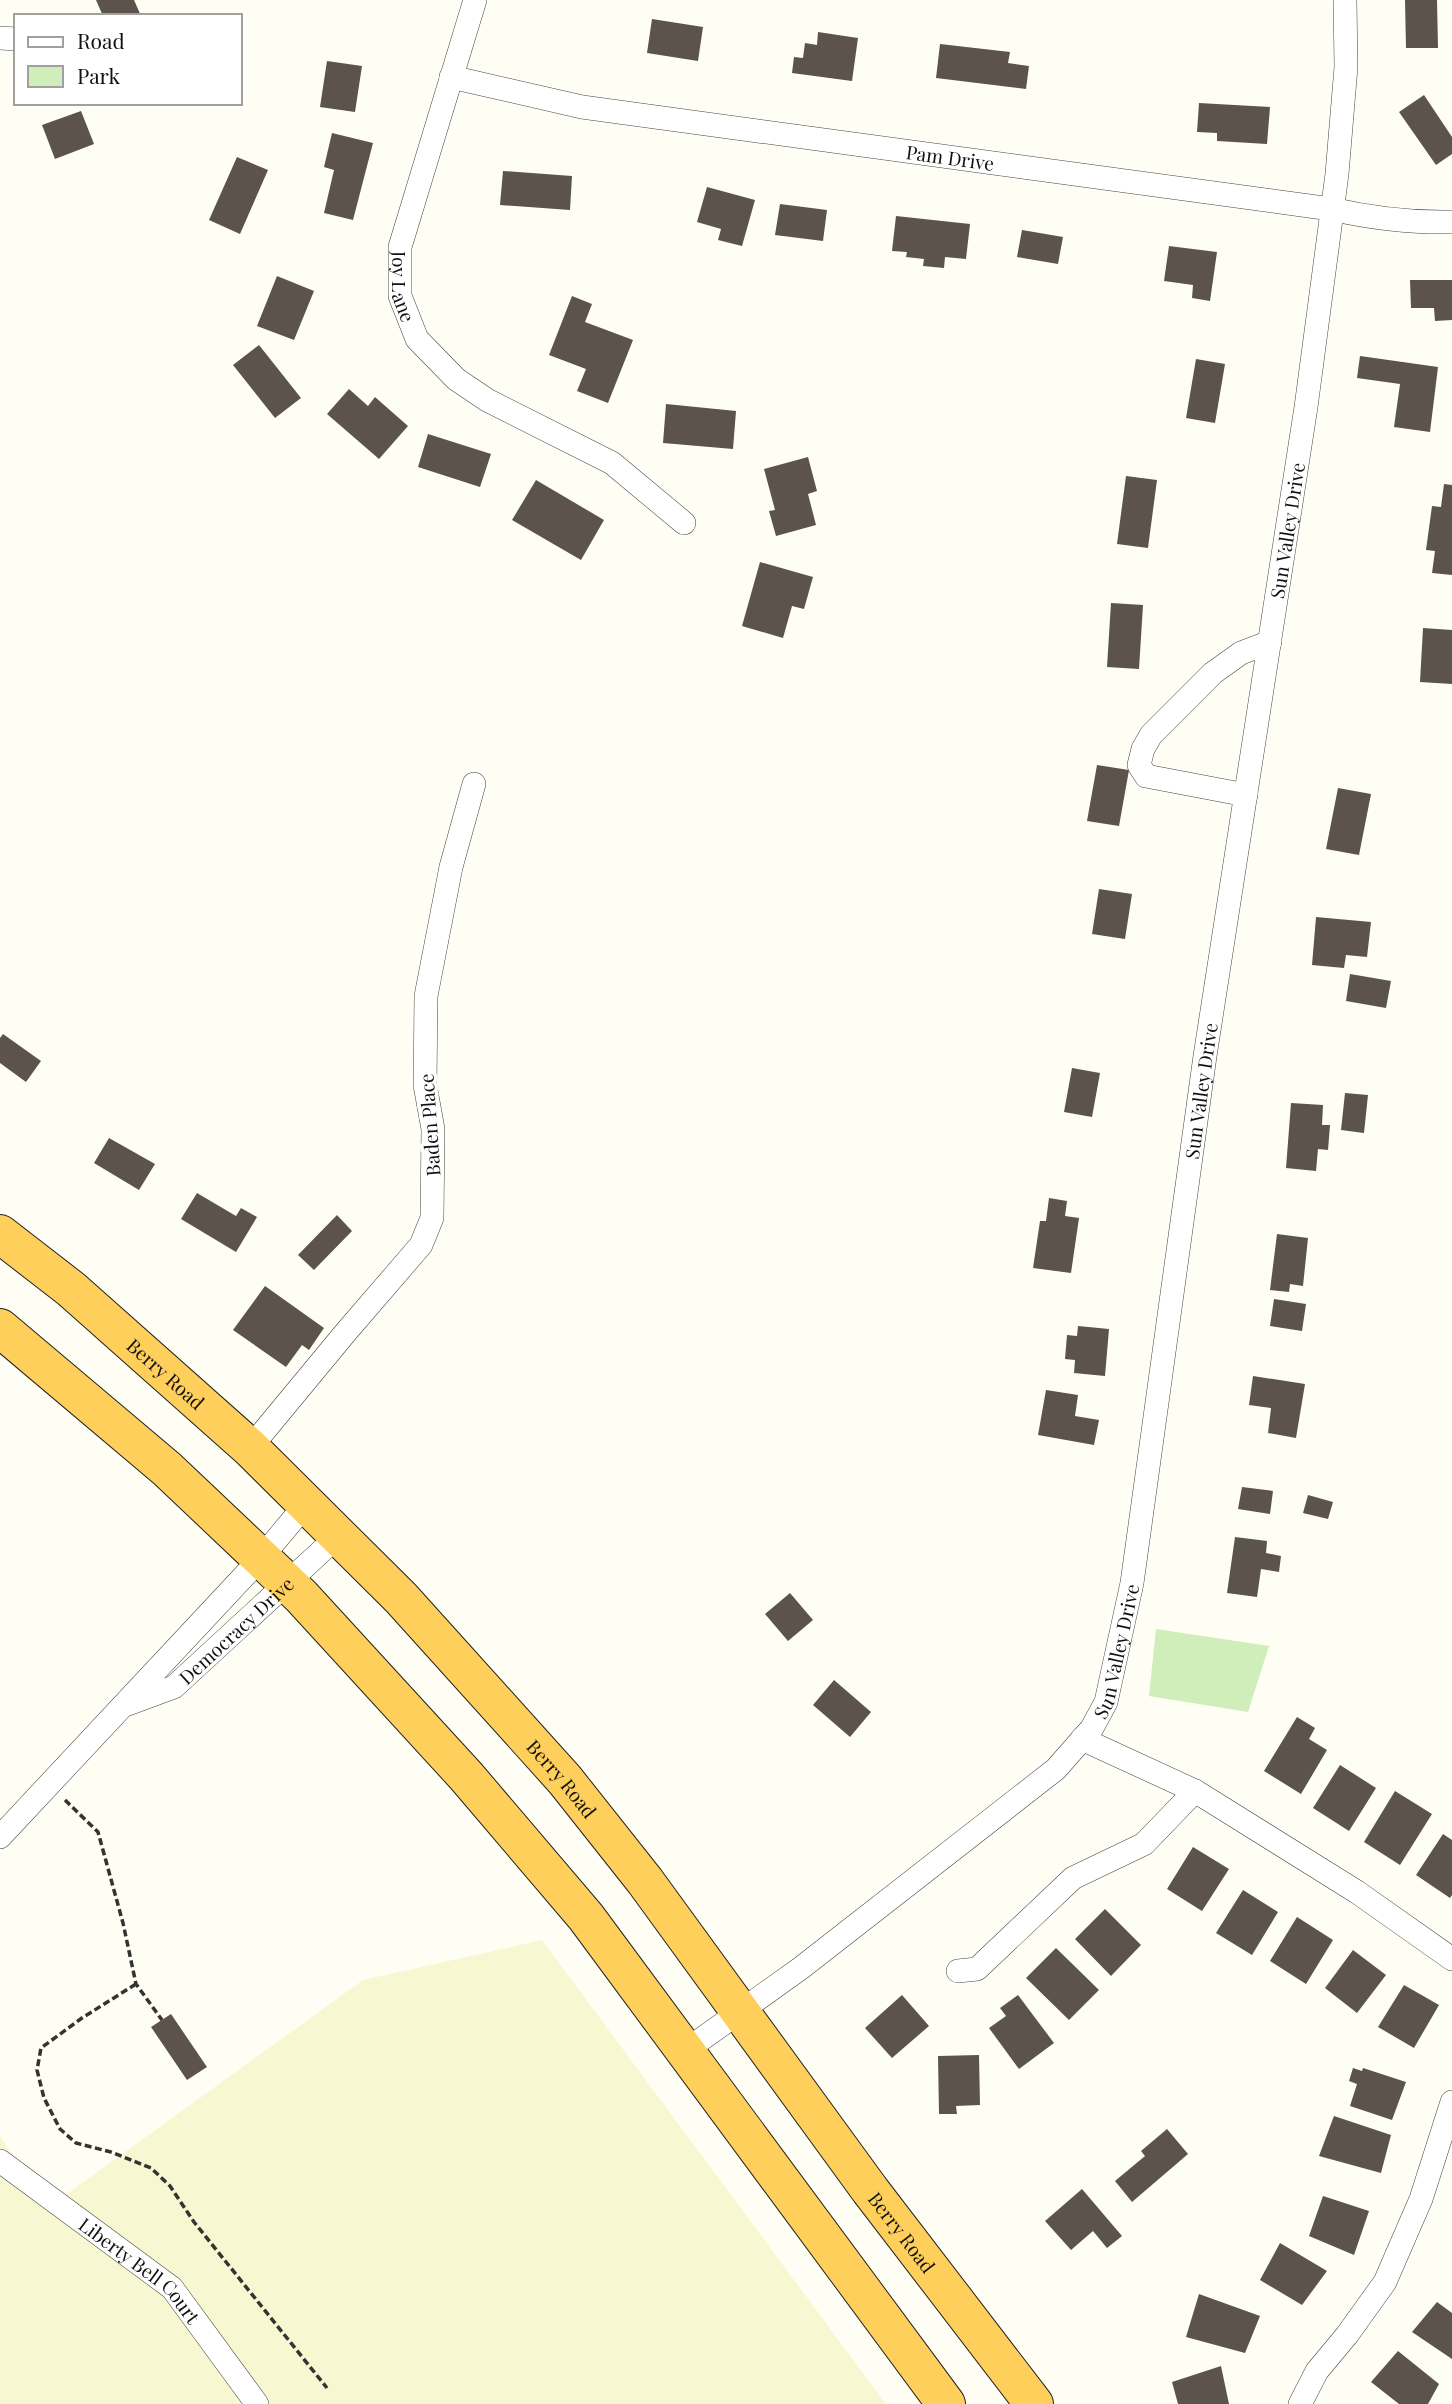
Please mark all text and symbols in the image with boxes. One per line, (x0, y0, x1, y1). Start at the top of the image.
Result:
legend (14, 14, 242, 105)
text: Road (77, 26, 125, 54)
text: Park (77, 61, 121, 89)
street label: Pam Drive (905, 138, 996, 176)
street label: Joy Lane (387, 250, 422, 326)
street label: Sun Valley Drive (1263, 460, 1310, 600)
street label: Sun Valley Drive (1178, 1021, 1223, 1161)
street label: Baden Place (412, 1073, 446, 1177)
street label: Berry Road (122, 1332, 210, 1415)
street label: Democracy Drive (173, 1571, 299, 1690)
street label: Sun Valley Drive (1087, 1581, 1144, 1723)
street label: Berry Road (521, 1734, 603, 1823)
street label: Berry Road (863, 2186, 942, 2278)
street label: Liberty Bell Court (74, 2211, 207, 2329)

